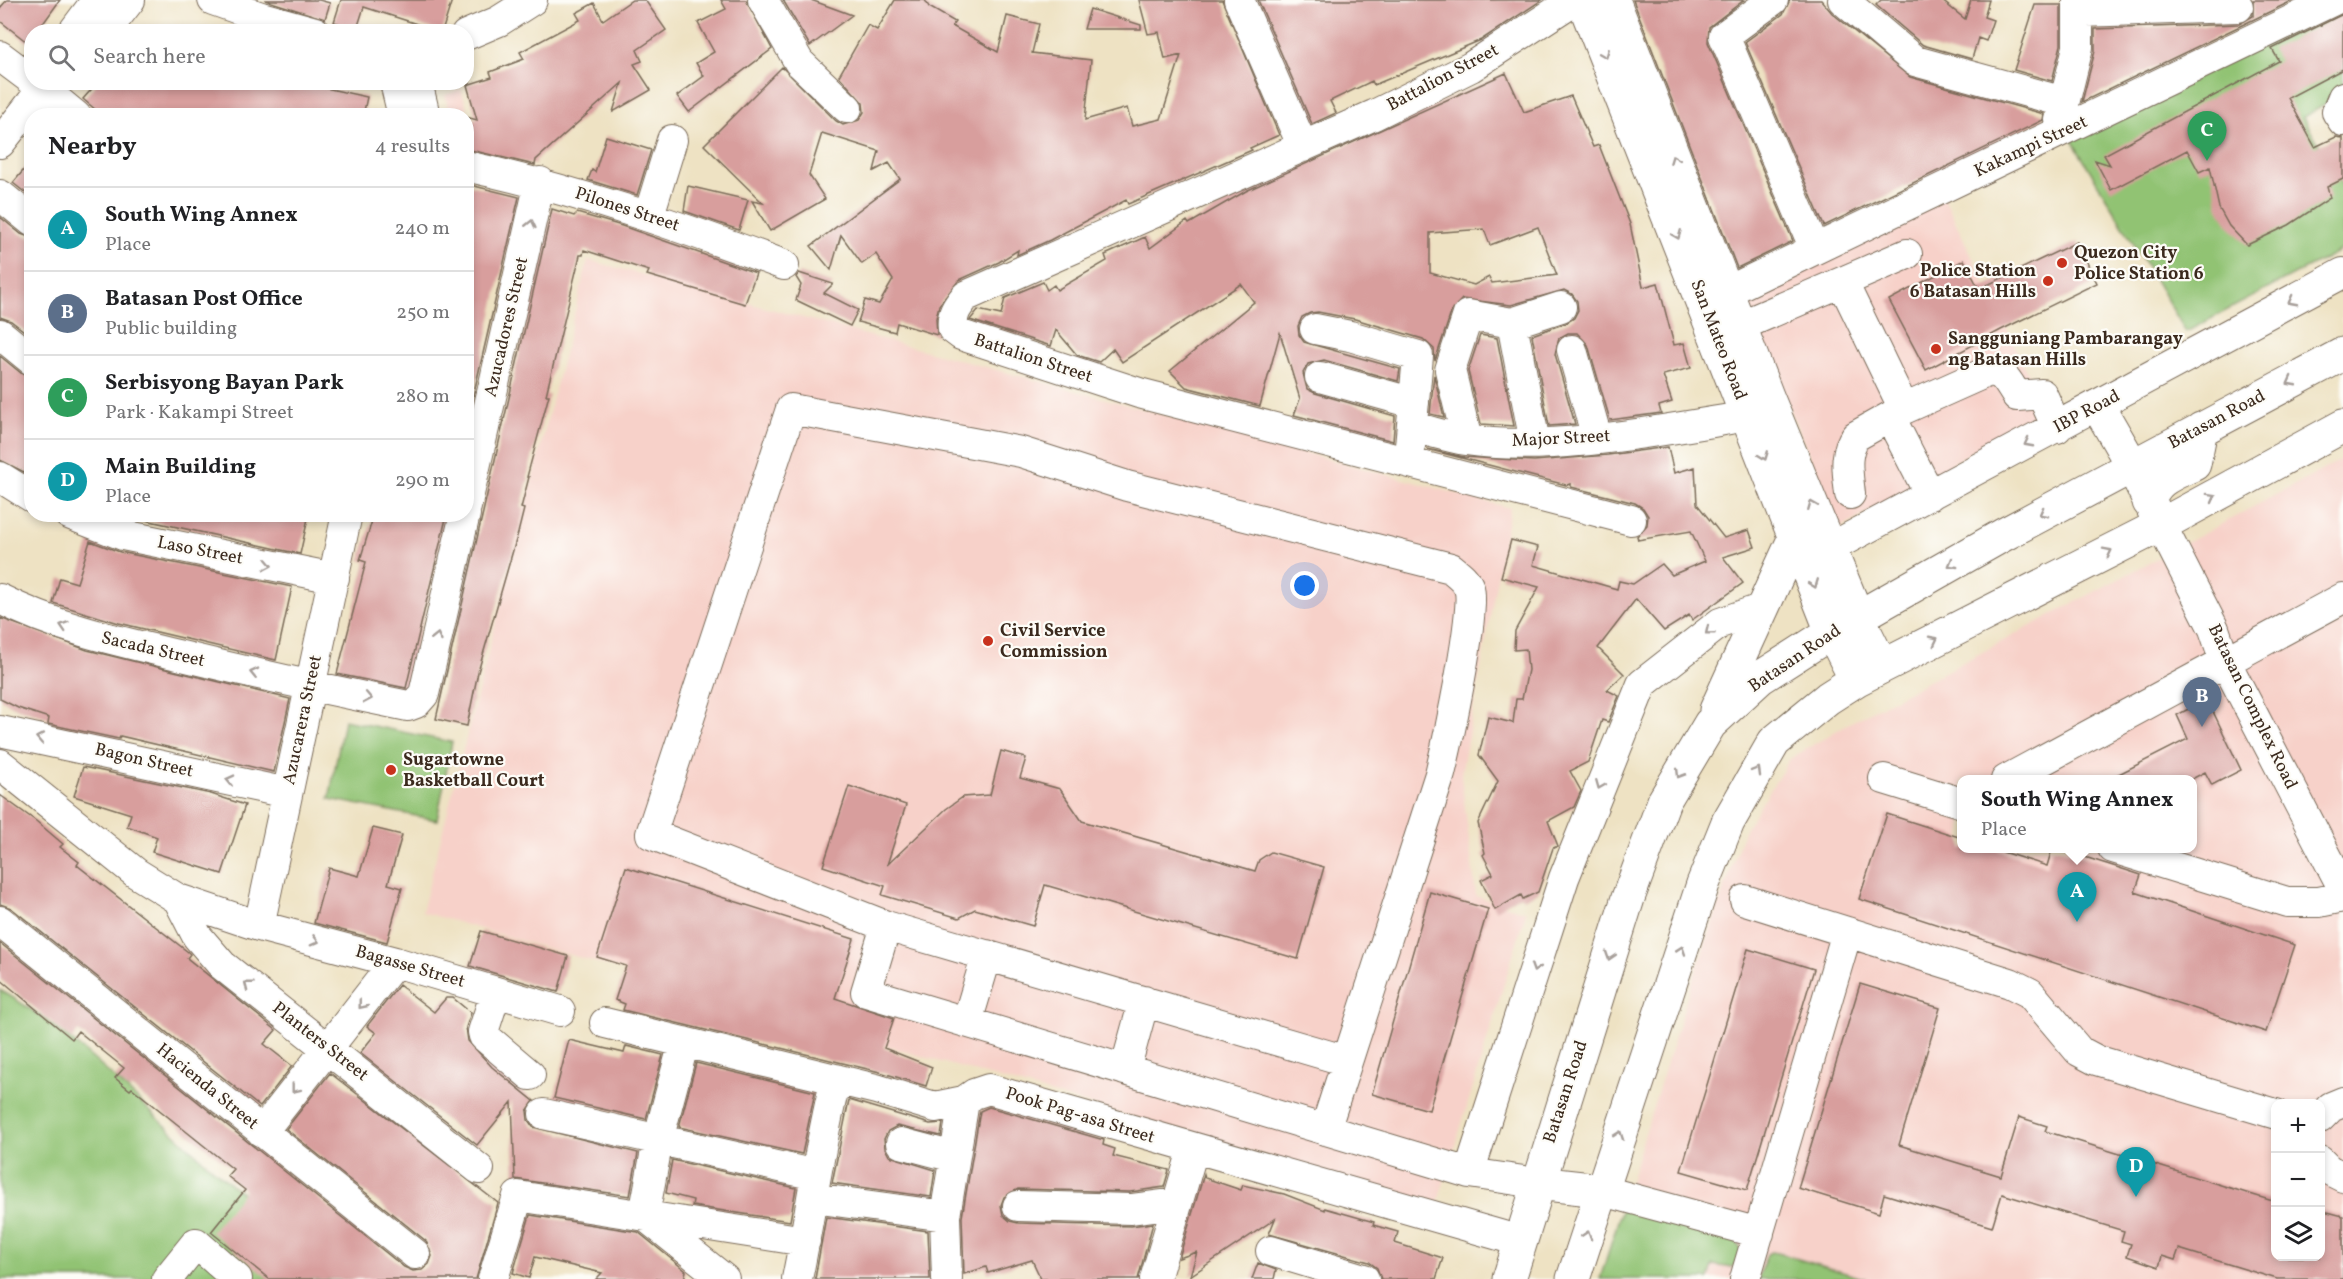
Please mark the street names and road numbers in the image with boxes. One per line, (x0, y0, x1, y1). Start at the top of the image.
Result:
street label: Battalion Street (1383, 38, 1503, 118)
street label: Kakampi Street (1970, 110, 2092, 184)
street label: Pilones Street (571, 181, 683, 239)
street label: Azucadores Street (479, 254, 535, 400)
street label: San Mateo Road (1684, 276, 1752, 404)
street label: Battalion Street (971, 328, 1095, 390)
street label: IBP Road (2049, 384, 2125, 440)
street label: Batasan Road (2164, 384, 2270, 456)
street label: Major Street (1511, 424, 1611, 454)
street label: Laso Street (155, 530, 245, 572)
street label: Batasan Road (1744, 619, 1846, 699)
street label: Batasan Complex Road (2203, 621, 2301, 793)
street label: Sacada Street (99, 626, 207, 674)
street label: Azucarera Street (277, 653, 329, 787)
street label: Bagon Street (92, 738, 196, 784)
street label: Bagasse Street (352, 939, 468, 995)
street label: Planters Street (267, 996, 373, 1088)
street label: Batasan Road (1538, 1037, 1594, 1147)
street label: Hacienda Street (151, 1038, 263, 1136)
street label: Pook Pag-asa Street (1002, 1081, 1158, 1151)

